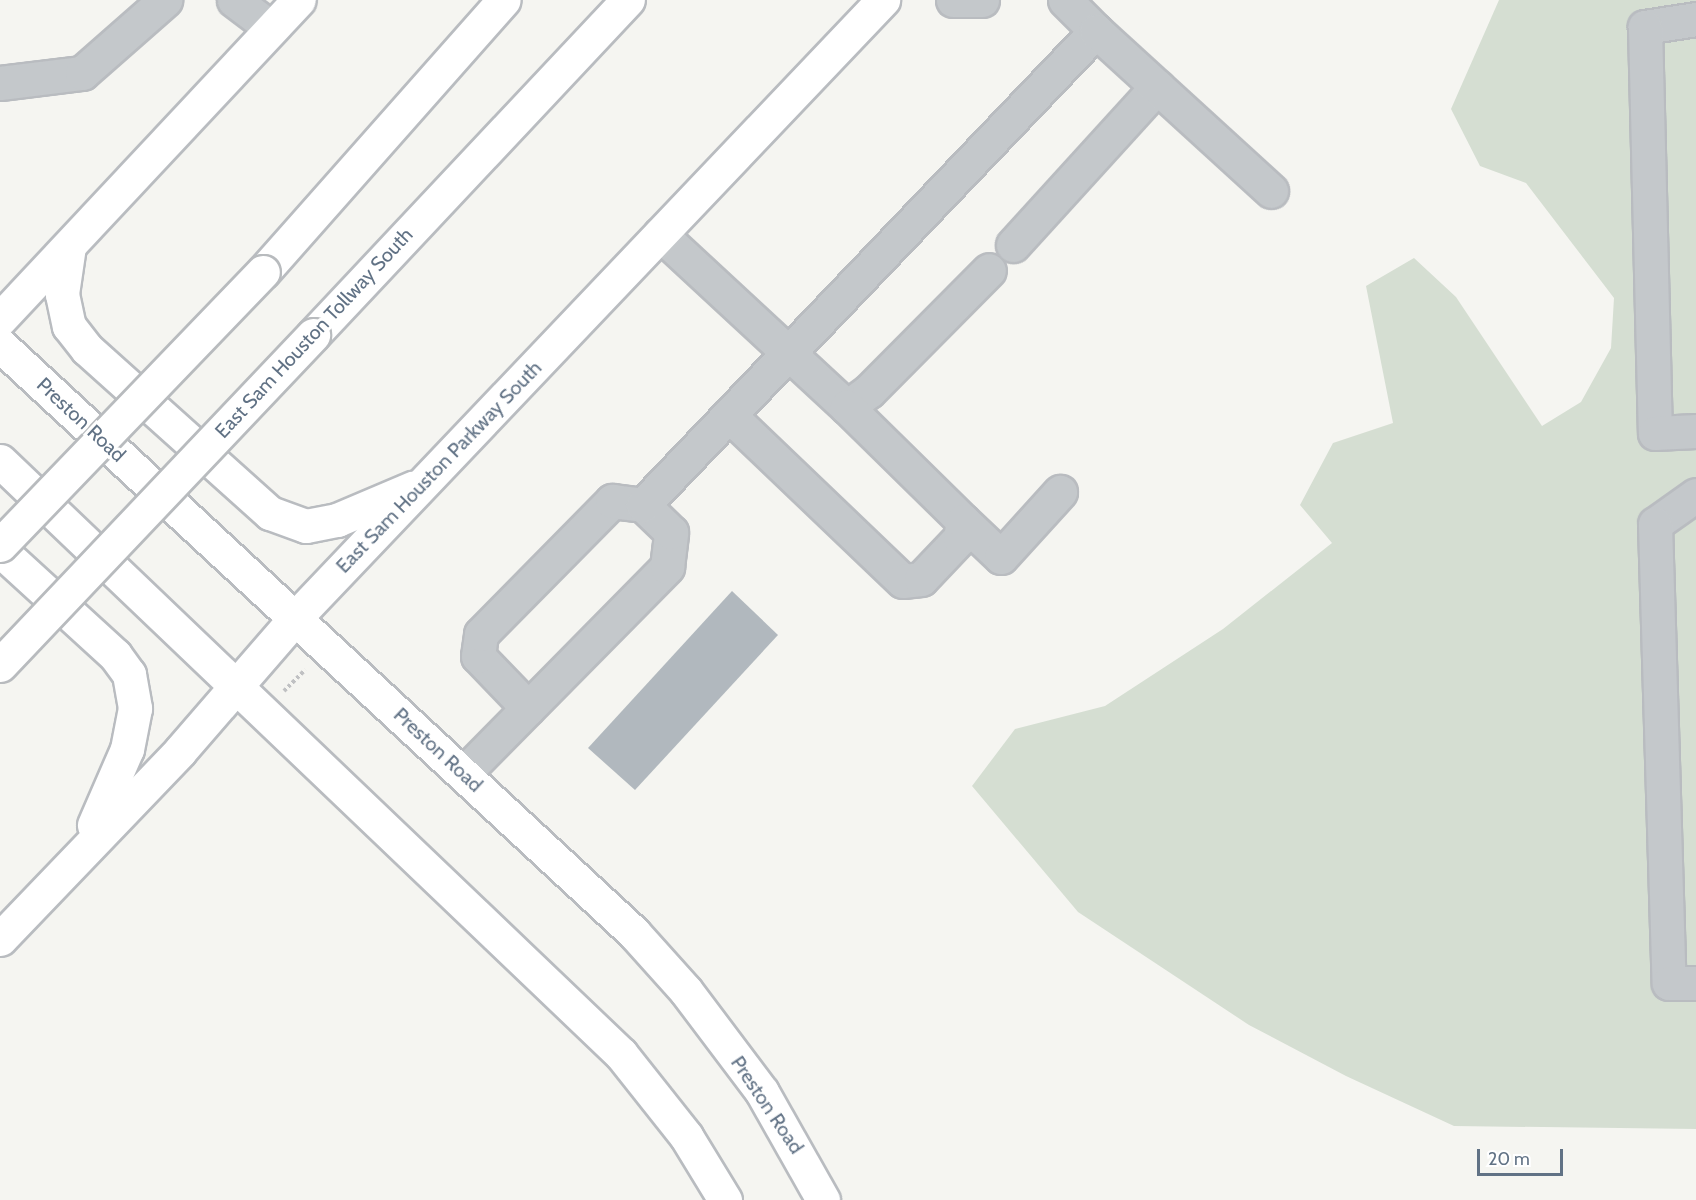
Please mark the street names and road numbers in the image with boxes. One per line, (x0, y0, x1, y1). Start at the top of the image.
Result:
street label: East Sam Houston Tollway South (210, 223, 418, 443)
street label: East Sam Houston Parkway South (331, 356, 547, 578)
street label: Preston Road (32, 373, 130, 467)
street label: Preston Road (389, 703, 487, 797)
street label: Preston Road (726, 1052, 808, 1158)

